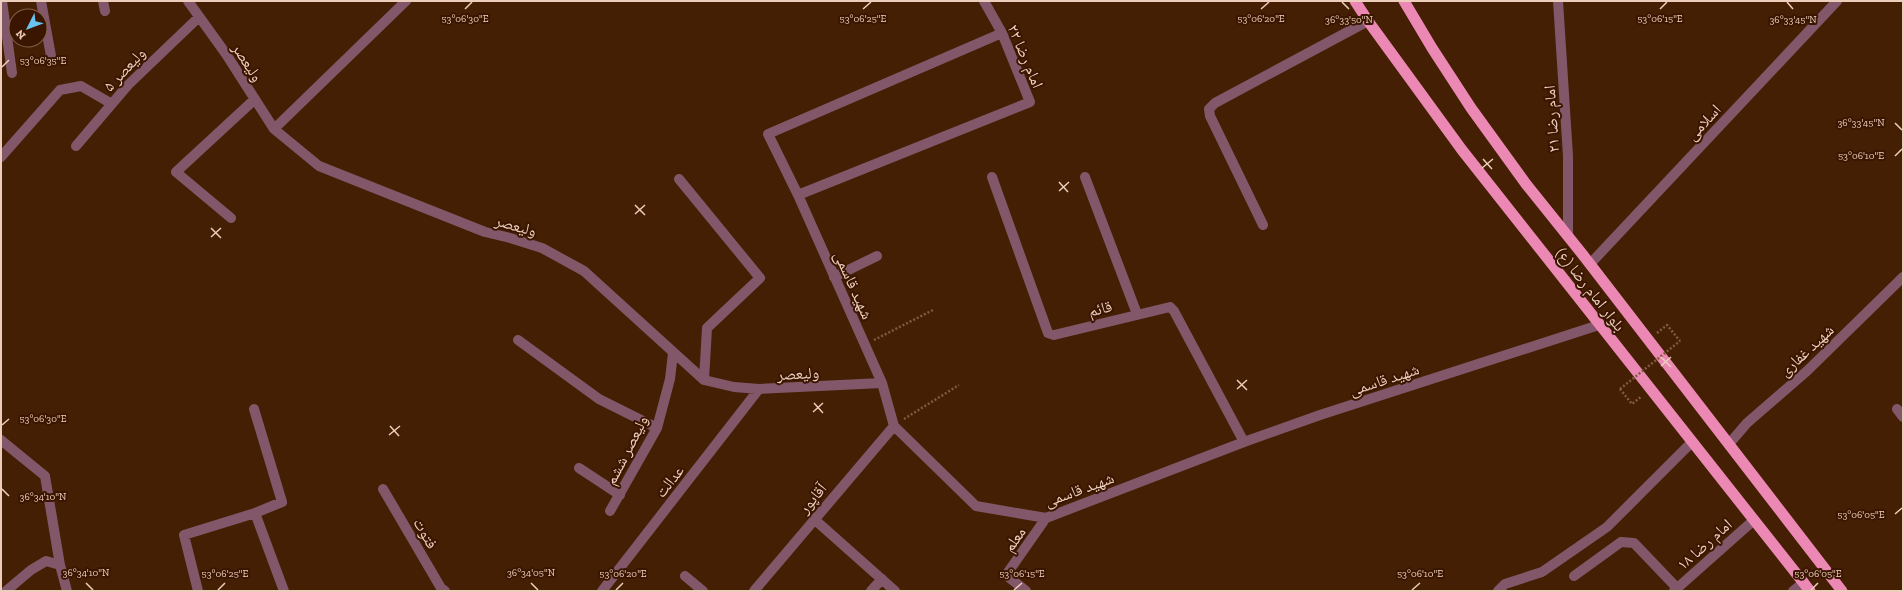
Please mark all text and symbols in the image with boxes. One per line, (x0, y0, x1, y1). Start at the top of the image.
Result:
north arrow (8, 8, 48, 48)
text: 53°06'30"E (441, 13, 489, 25)
text: 53°06'25"E (840, 13, 887, 25)
text: 53°06'20"E (1237, 13, 1285, 25)
text: 53°06'15"E (1637, 13, 1683, 25)
text: 36°33'50"N (1325, 14, 1374, 26)
text: 36°33'45"N (1769, 14, 1817, 26)
street label: امام رضا ۲۲ (1003, 21, 1047, 91)
text: N (13, 26, 29, 42)
street label: ولیعصر (228, 39, 267, 85)
street label: ولیعصر ۵ (99, 43, 149, 95)
text: 53°06'35"E (20, 55, 66, 67)
street label: امام رضا ۲۱ (1540, 85, 1564, 153)
street label: اسلامی (1682, 100, 1726, 145)
text: 36°33'45"N (1837, 117, 1885, 129)
text: 53°06'10"E (1838, 150, 1884, 162)
street label: ولیعصر (492, 210, 539, 240)
street label: بلوار امام رضا (ع) (1551, 244, 1629, 336)
street label: شهید قاسمی (829, 248, 877, 323)
street label: قائم (1086, 296, 1114, 322)
street label: شهید غفاری (1775, 320, 1838, 381)
street label: شهید قاسمی (1347, 359, 1422, 401)
street label: ولیعصر (775, 363, 820, 384)
street label: ولیعصر ششم (601, 412, 653, 489)
text: 53°06'30"E (19, 413, 67, 425)
street label: عدالت (651, 461, 688, 501)
street label: شهید قاسمی (1042, 468, 1117, 512)
street label: آقاپور (794, 479, 831, 518)
text: 36°34'10"N (20, 491, 67, 503)
text: 53°06'05"E (1837, 509, 1885, 521)
street label: فتوت (409, 515, 442, 552)
street label: امام رضا ۱۸ (1673, 515, 1736, 575)
street label: معلم (999, 523, 1031, 556)
text: 36°34'10"N (63, 567, 110, 579)
text: 36°34'05"N (507, 567, 556, 579)
text: 53°06'25"E (202, 568, 249, 580)
text: 53°06'20"E (599, 568, 647, 580)
text: 53°06'15"E (999, 568, 1045, 580)
text: 53°06'10"E (1397, 568, 1443, 580)
text: 53°06'05"E (1794, 568, 1842, 580)

